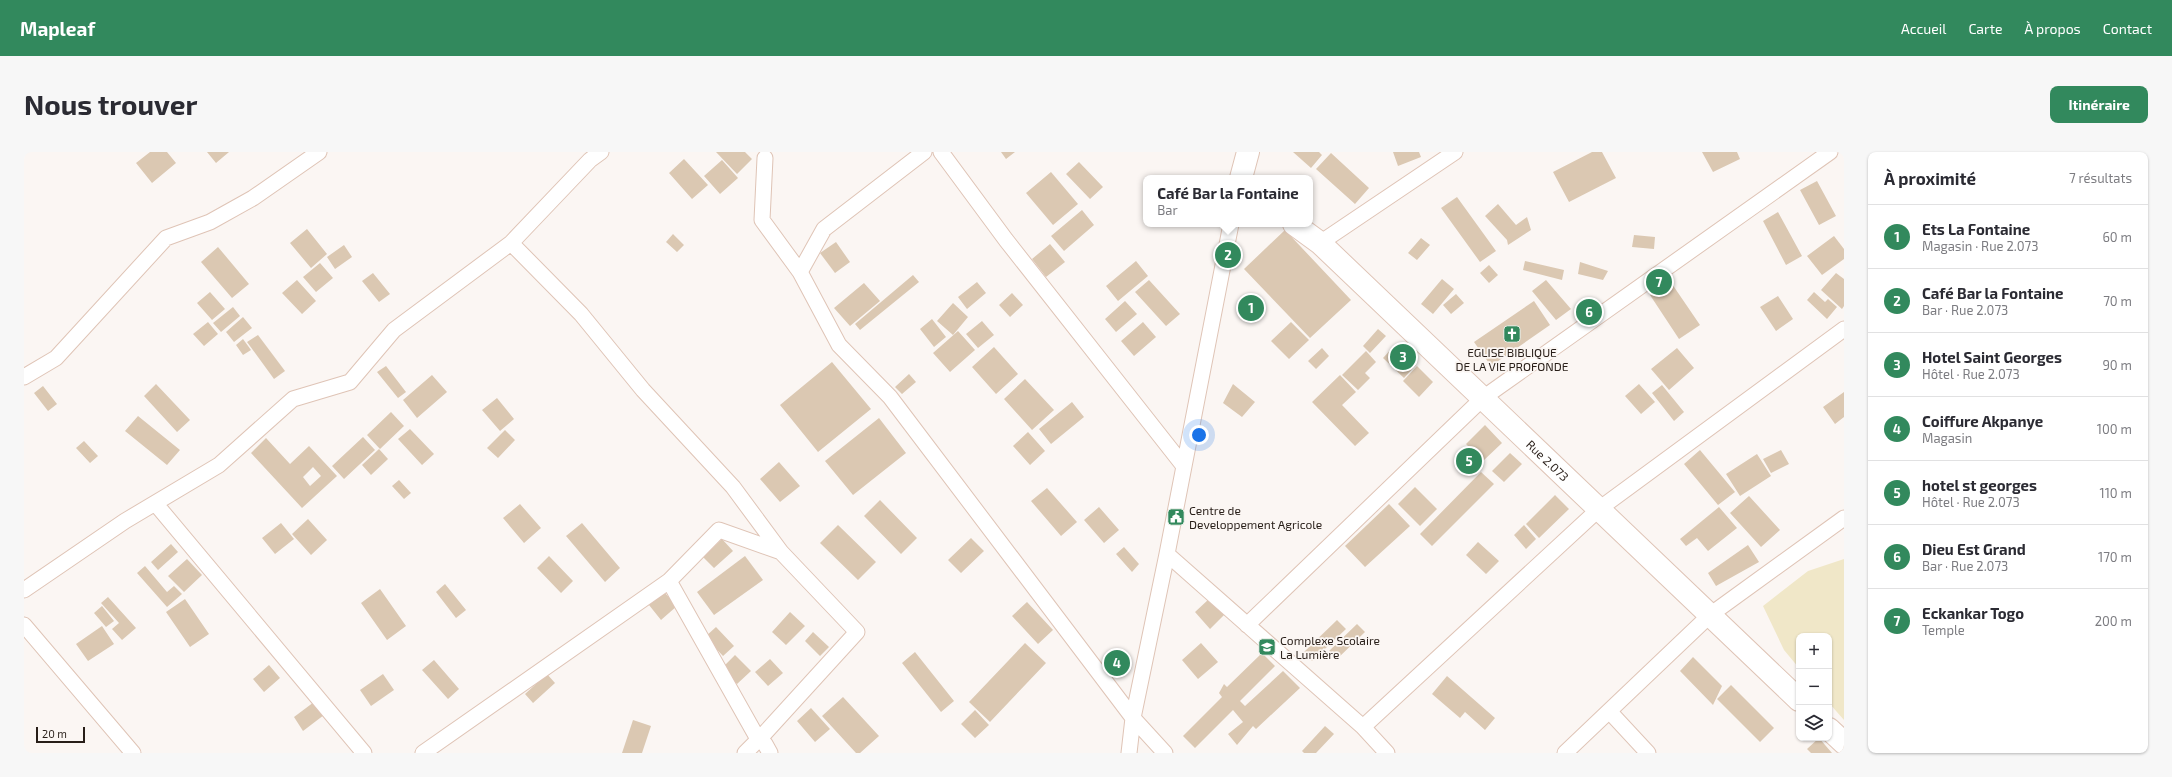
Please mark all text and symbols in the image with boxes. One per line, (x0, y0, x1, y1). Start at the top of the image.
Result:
text: Mapleaf (20, 17, 95, 40)
text: Accueil (1901, 20, 1946, 37)
text: Carte (1968, 20, 2003, 37)
text: À propos (2025, 20, 2081, 37)
text: Contact (2103, 20, 2152, 37)
button: Itinéraire (2050, 86, 2148, 123)
text: Nous trouver (24, 87, 197, 121)
text: À proximité (1884, 168, 1976, 188)
text: 7 résultats (2069, 170, 2132, 186)
popup (1143, 175, 1313, 227)
text: Café Bar la Fontaine (1157, 184, 1299, 202)
text: Bar (1157, 202, 1178, 218)
text: Ets La Fontaine (1922, 220, 2030, 238)
text: 1 (1894, 229, 1900, 245)
text: 60 m (2102, 229, 2132, 245)
text: Magasin · Rue 2.073 (1922, 238, 2038, 254)
pin: 2 (1215, 240, 1241, 270)
pin: 7 (1646, 267, 1672, 297)
text: Café Bar la Fontaine (1922, 284, 2064, 302)
pin: 1 (1238, 293, 1264, 323)
text: 2 (1893, 293, 1901, 309)
text: 70 m (2103, 293, 2132, 309)
pin: 6 (1576, 297, 1602, 327)
text: Bar · Rue 2.073 (1922, 302, 2008, 318)
church icon: EGLISE BIBLIQUE DE LA VIE PROFONDE (1502, 324, 1522, 344)
pin: 3 (1390, 342, 1416, 372)
place label: EGLISE BIBLIQUE DE LA VIE PROFONDE (1455, 345, 1569, 373)
text: Hotel Saint Georges (1922, 348, 2062, 366)
text: 3 (1893, 357, 1901, 373)
text: 90 m (2102, 357, 2132, 373)
text: Hôtel · Rue 2.073 (1922, 366, 2020, 382)
text: Coiffure Akpanye (1922, 412, 2043, 430)
text: 4 (1893, 421, 1901, 437)
text: 100 m (2097, 421, 2132, 437)
your location (1189, 425, 1209, 445)
text: Magasin (1922, 430, 1972, 446)
street label: Rue 2.073 (1524, 437, 1572, 484)
pin: 5 (1456, 446, 1482, 476)
text: hotel st georges (1922, 476, 2037, 494)
text: 5 (1893, 485, 1901, 501)
text: 110 m (2100, 485, 2132, 501)
text: Hôtel · Rue 2.073 (1922, 494, 2020, 510)
place label: Centre de Developpement Agricole (1189, 503, 1322, 531)
public building icon: Centre de Developpement Agricole (1166, 507, 1186, 527)
text: Dieu Est Grand (1922, 540, 2026, 558)
text: 6 (1893, 549, 1901, 565)
text: 170 m (2098, 549, 2132, 565)
text: Bar · Rue 2.073 (1922, 558, 2008, 574)
text: Eckankar Togo (1922, 604, 2024, 622)
text: 7 (1894, 613, 1900, 629)
text: 200 m (2095, 613, 2132, 629)
text: Temple (1922, 622, 1965, 638)
place label: Complexe Scolaire La Lumière (1280, 633, 1380, 661)
map controls (1796, 633, 1832, 741)
button: + (1796, 633, 1832, 669)
school or university icon: Complexe Scolaire La Lumière (1257, 637, 1277, 657)
pin: 4 (1104, 648, 1130, 678)
button: − (1796, 669, 1832, 705)
button: layers (1796, 705, 1832, 741)
scale bar (36, 725, 85, 744)
text: 20 m (42, 727, 67, 740)

